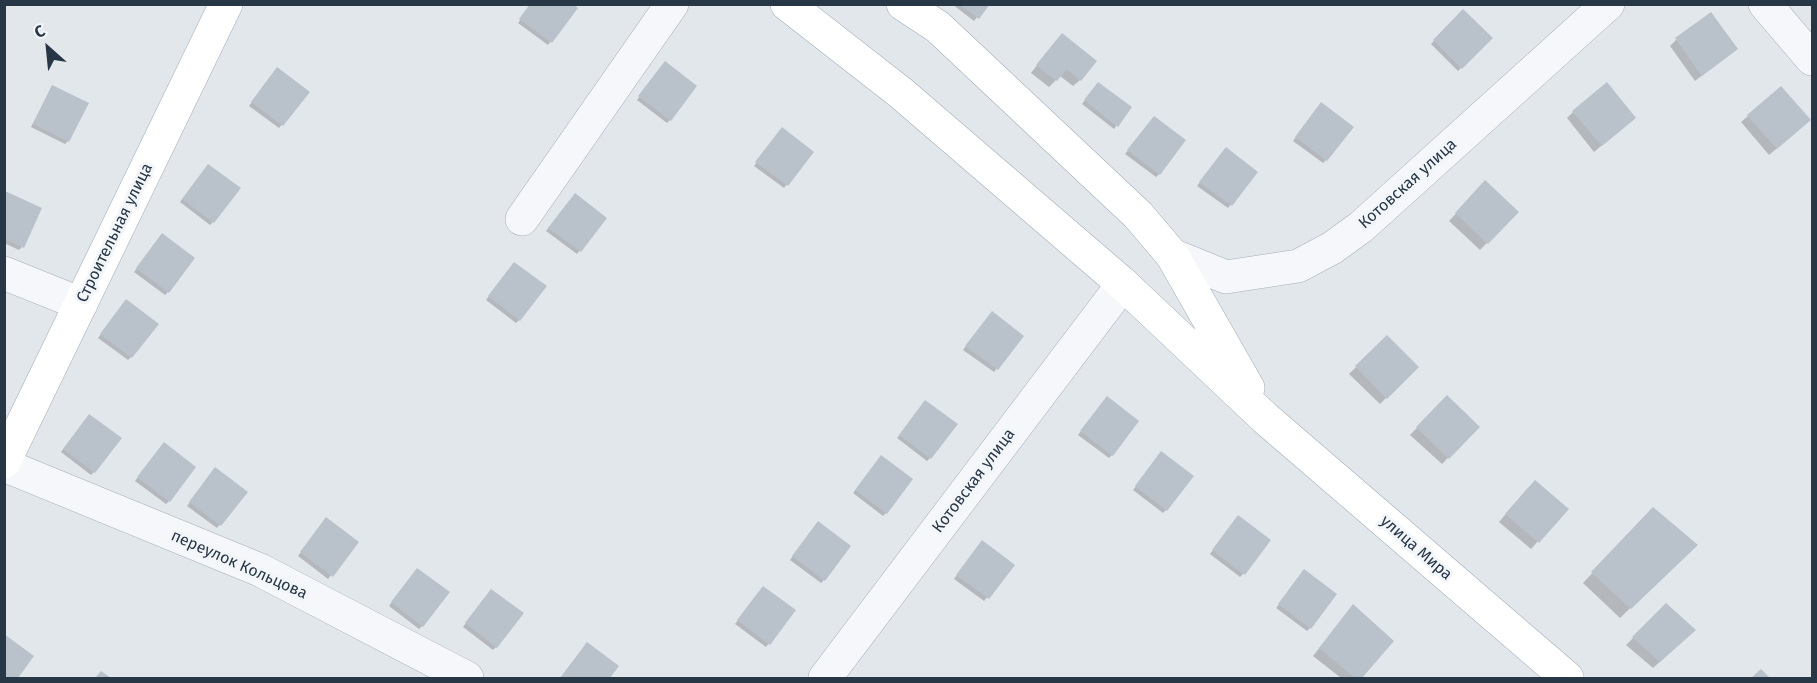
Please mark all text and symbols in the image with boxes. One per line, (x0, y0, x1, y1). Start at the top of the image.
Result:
north arrow (18, 18, 78, 78)
text: С (31, 21, 48, 42)
street label: Котовская улица (1355, 135, 1461, 233)
street label: Строительная улица (73, 160, 157, 306)
street label: Котовская улица (929, 425, 1019, 537)
street label: улица Мира (1376, 512, 1456, 584)
street label: переулок Кольцова (168, 526, 310, 604)

